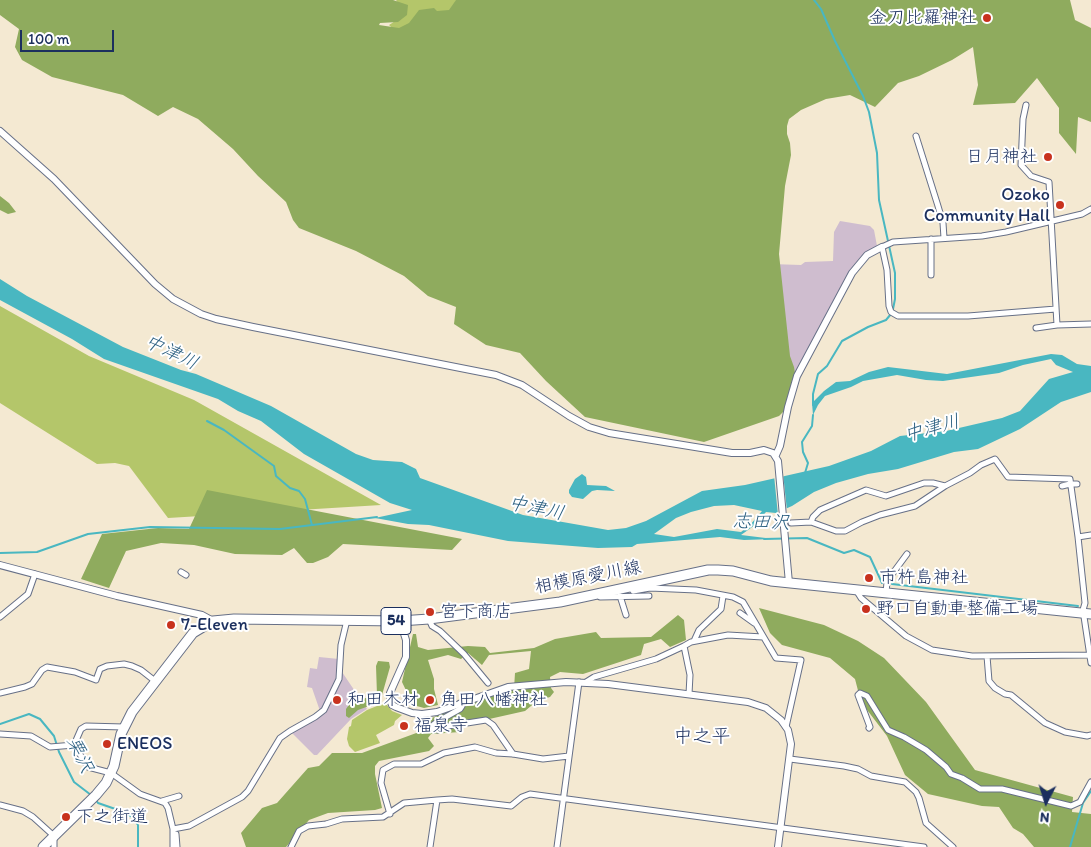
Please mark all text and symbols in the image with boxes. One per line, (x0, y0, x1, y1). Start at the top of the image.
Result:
place label: 金刀比羅神社 (869, 7, 977, 29)
marker: 金刀比羅神社 (981, 12, 993, 24)
scale bar (22, 20, 116, 52)
text: 100 m (28, 30, 69, 48)
place label: 日月神社 (966, 146, 1038, 168)
marker: 日月神社 (1042, 151, 1054, 163)
place label: Ozoko Community Hall (924, 184, 1050, 226)
marker: Ozoko Community Hall (1054, 199, 1066, 211)
water label: 中津川 (140, 330, 202, 376)
water label: 中津川 (902, 411, 962, 447)
water label: 中津川 (506, 492, 566, 526)
water label: 志田沢 (732, 511, 790, 535)
street label: 相模原愛川線 (533, 557, 643, 599)
place label: 市杵島神社 (879, 567, 969, 589)
marker: 市杵島神社 (863, 572, 875, 584)
place label: 野口自動車整備工場 (876, 598, 1038, 620)
place label: 宮下商店 (440, 601, 512, 623)
marker: 野口自動車整備工場 (860, 603, 872, 615)
marker: 宮下商店 (424, 606, 436, 618)
road number: 54 (381, 608, 411, 634)
place label: 7-Eleven (181, 614, 248, 636)
marker: 7-Eleven (165, 619, 177, 631)
place label: 和田木材 (347, 689, 419, 711)
place label: 角田八幡神社 (440, 689, 548, 711)
marker: 和田木材 (331, 694, 343, 706)
marker: 角田八幡神社 (424, 694, 436, 706)
place label: 福泉寺 (414, 715, 468, 737)
marker: 福泉寺 (398, 720, 410, 732)
district label: 中之平 (674, 726, 730, 748)
water label: 栗沢 (60, 733, 98, 777)
place label: ENEOS (117, 733, 172, 755)
marker: ENEOS (101, 738, 113, 750)
north arrow (1021, 777, 1071, 827)
place label: 下之街道 (76, 806, 148, 828)
text: N (1039, 809, 1050, 826)
marker: 下之街道 (60, 811, 72, 823)

